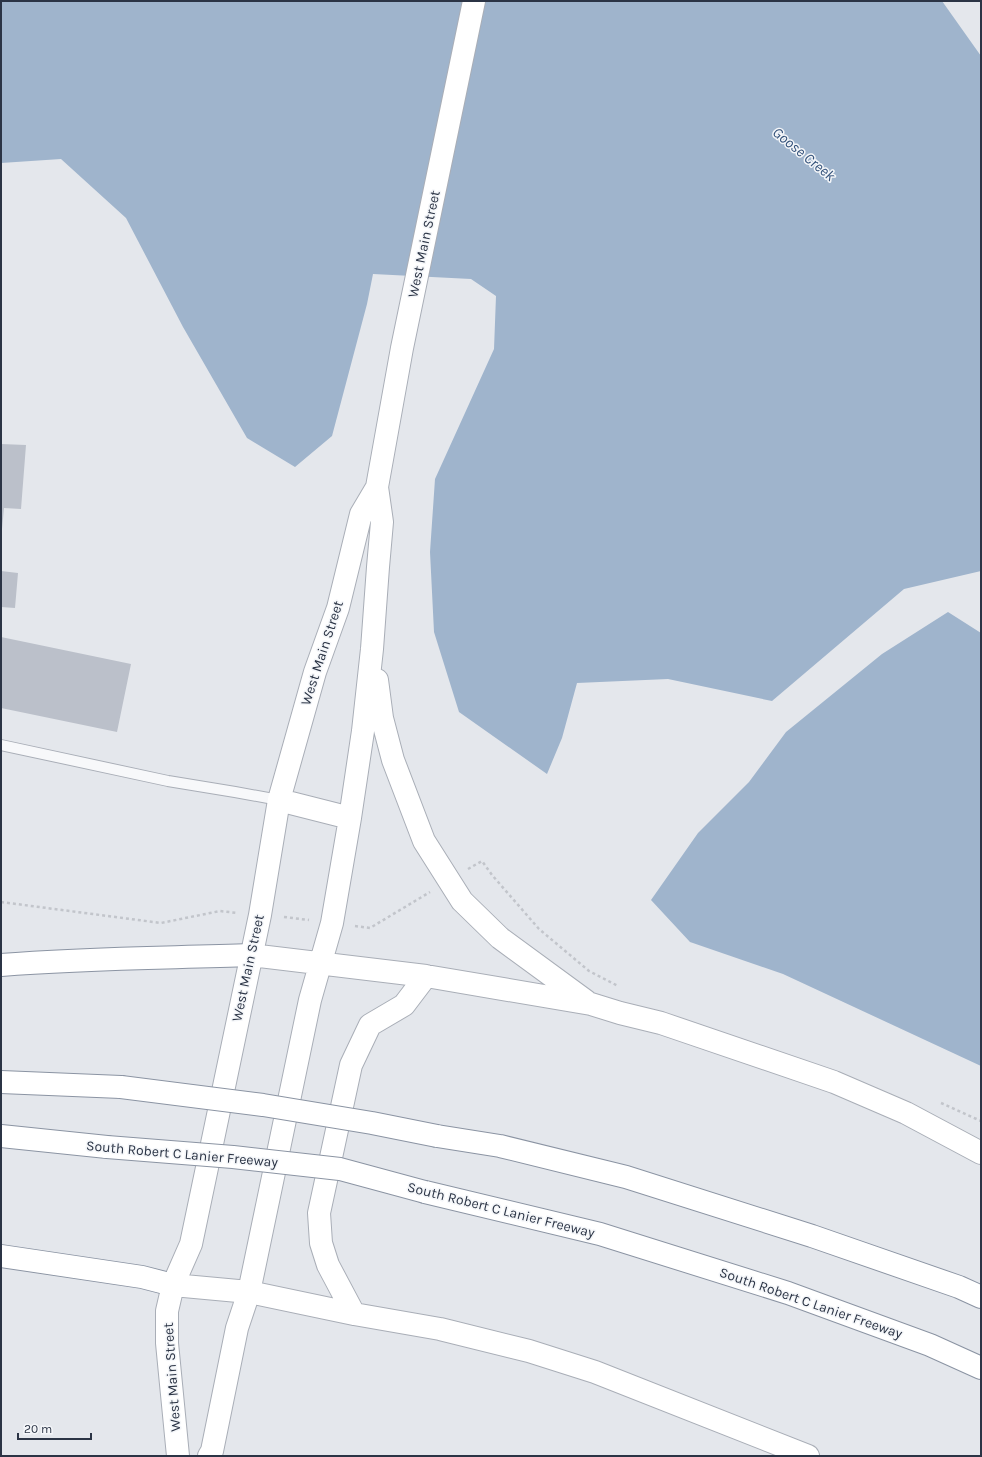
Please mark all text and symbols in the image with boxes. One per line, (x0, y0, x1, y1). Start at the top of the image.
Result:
water label: Goose Creek (769, 123, 839, 185)
street label: West Main Street (404, 189, 444, 299)
street label: West Main Street (297, 598, 347, 708)
street label: West Main Street (228, 913, 268, 1023)
street label: South Robert C Lanier Freeway (85, 1137, 279, 1171)
street label: South Robert C Lanier Freeway (406, 1178, 597, 1242)
street label: South Robert C Lanier Freeway (717, 1264, 905, 1343)
street label: West Main Street (160, 1322, 184, 1432)
scale bar (18, 1415, 91, 1441)
text: 20 m (24, 1422, 52, 1436)

